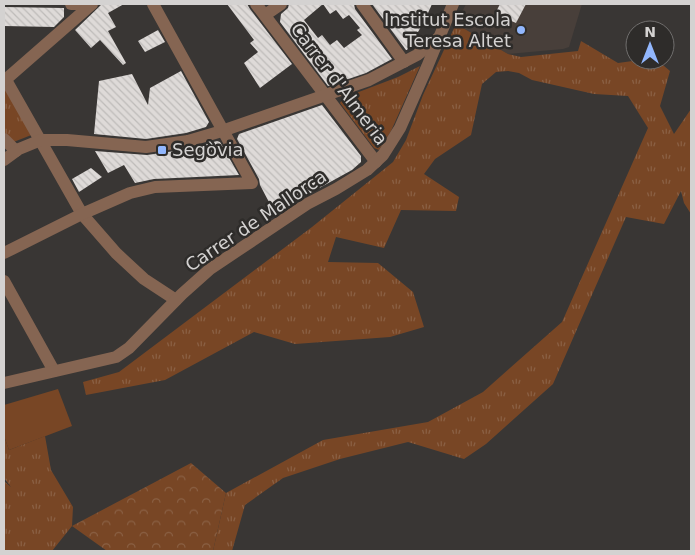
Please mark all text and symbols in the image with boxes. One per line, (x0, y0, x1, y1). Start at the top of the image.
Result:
place label: Institut Escola Teresa Altet (384, 9, 511, 51)
street label: Carrer d'Almeria (287, 18, 392, 149)
north arrow (625, 20, 675, 70)
marker: Institut Escola Teresa Altet (515, 24, 527, 36)
text: N (644, 24, 656, 40)
place label: Segòvia (172, 139, 244, 160)
marker: Segòvia (156, 144, 168, 156)
street label: Carrer de Mallorca (181, 166, 330, 276)

